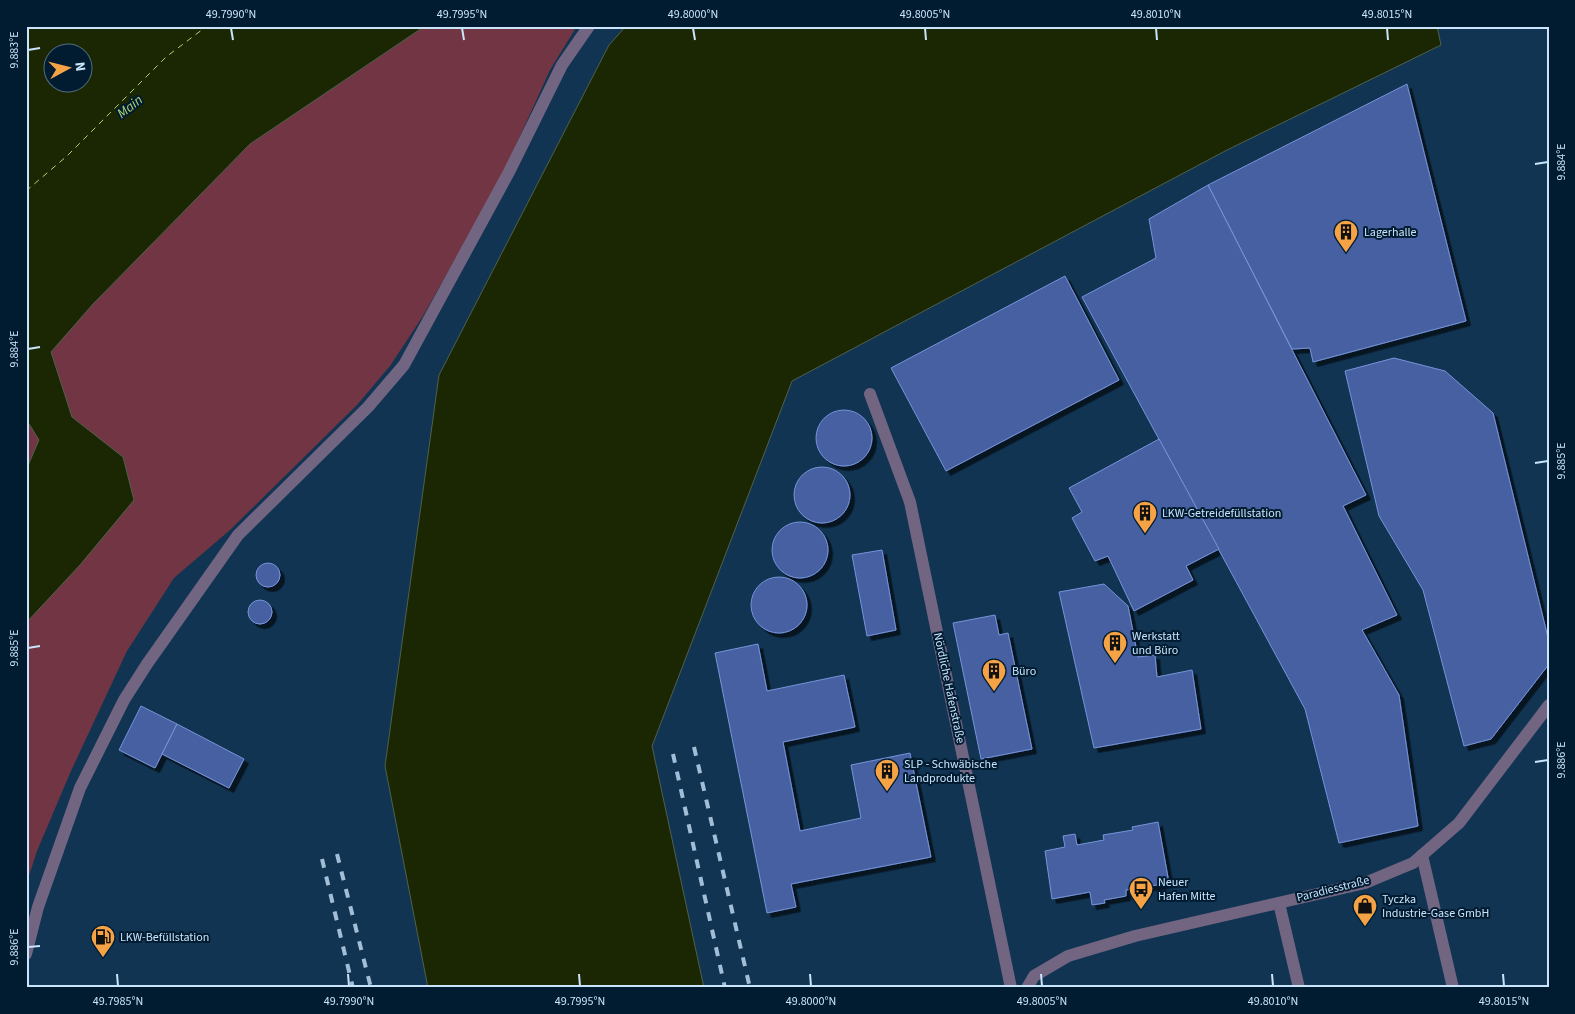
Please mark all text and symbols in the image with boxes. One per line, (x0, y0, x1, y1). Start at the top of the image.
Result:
text: 49.7990°N (206, 6, 256, 23)
text: 49.7995°N (437, 6, 487, 23)
text: 49.8000°N (668, 6, 718, 23)
text: 49.8005°N (900, 6, 950, 23)
text: 49.8010°N (1131, 6, 1181, 23)
text: 49.8015°N (1362, 6, 1412, 23)
text: 9.883°E (6, 31, 23, 69)
north arrow (42, 42, 92, 92)
text: N (69, 61, 90, 72)
water label: Main (113, 90, 147, 124)
text: 9.884°E (1553, 143, 1570, 181)
building icon: Lagerhalle (1333, 219, 1359, 253)
place label: Lagerhalle (1364, 224, 1417, 241)
text: 9.884°E (6, 330, 23, 368)
text: 9.885°E (1553, 442, 1570, 480)
building icon: LKW-Getreidefüllstation (1132, 500, 1158, 534)
place label: LKW-Getreidefüllstation (1162, 505, 1281, 522)
place label: Werkstatt und Büro (1132, 628, 1180, 659)
text: 9.885°E (6, 629, 23, 667)
building icon: Werkstatt und Büro (1102, 630, 1128, 664)
street label: Nördliche Hafenstraße (929, 631, 969, 745)
building icon: Büro (981, 658, 1007, 692)
place label: Büro (1012, 663, 1036, 680)
text: 9.886°E (1553, 741, 1570, 779)
place label: SLP - Schwäbische Landprodukte (904, 756, 997, 787)
building icon: SLP - Schwäbische Landprodukte (874, 758, 900, 792)
street label: Paradiesstraße (1295, 872, 1371, 906)
place label: Neuer Hafen Mitte (1158, 874, 1216, 905)
bus stop icon: Neuer Hafen Mitte (1128, 876, 1154, 910)
place label: Tyczka Industrie-Gase GmbH (1382, 891, 1489, 922)
shop icon: Tyczka Industrie-Gase GmbH (1352, 893, 1378, 927)
fuel station icon: LKW-Befüllstation (90, 924, 116, 958)
text: 9.886°E (6, 928, 23, 966)
place label: LKW-Befüllstation (120, 929, 209, 946)
text: 49.7985°N (93, 993, 143, 1010)
text: 49.7990°N (324, 993, 374, 1010)
text: 49.7995°N (555, 993, 605, 1010)
text: 49.8000°N (786, 993, 836, 1010)
text: 49.8005°N (1017, 993, 1067, 1010)
text: 49.8010°N (1248, 993, 1298, 1010)
text: 49.8015°N (1479, 993, 1529, 1010)

